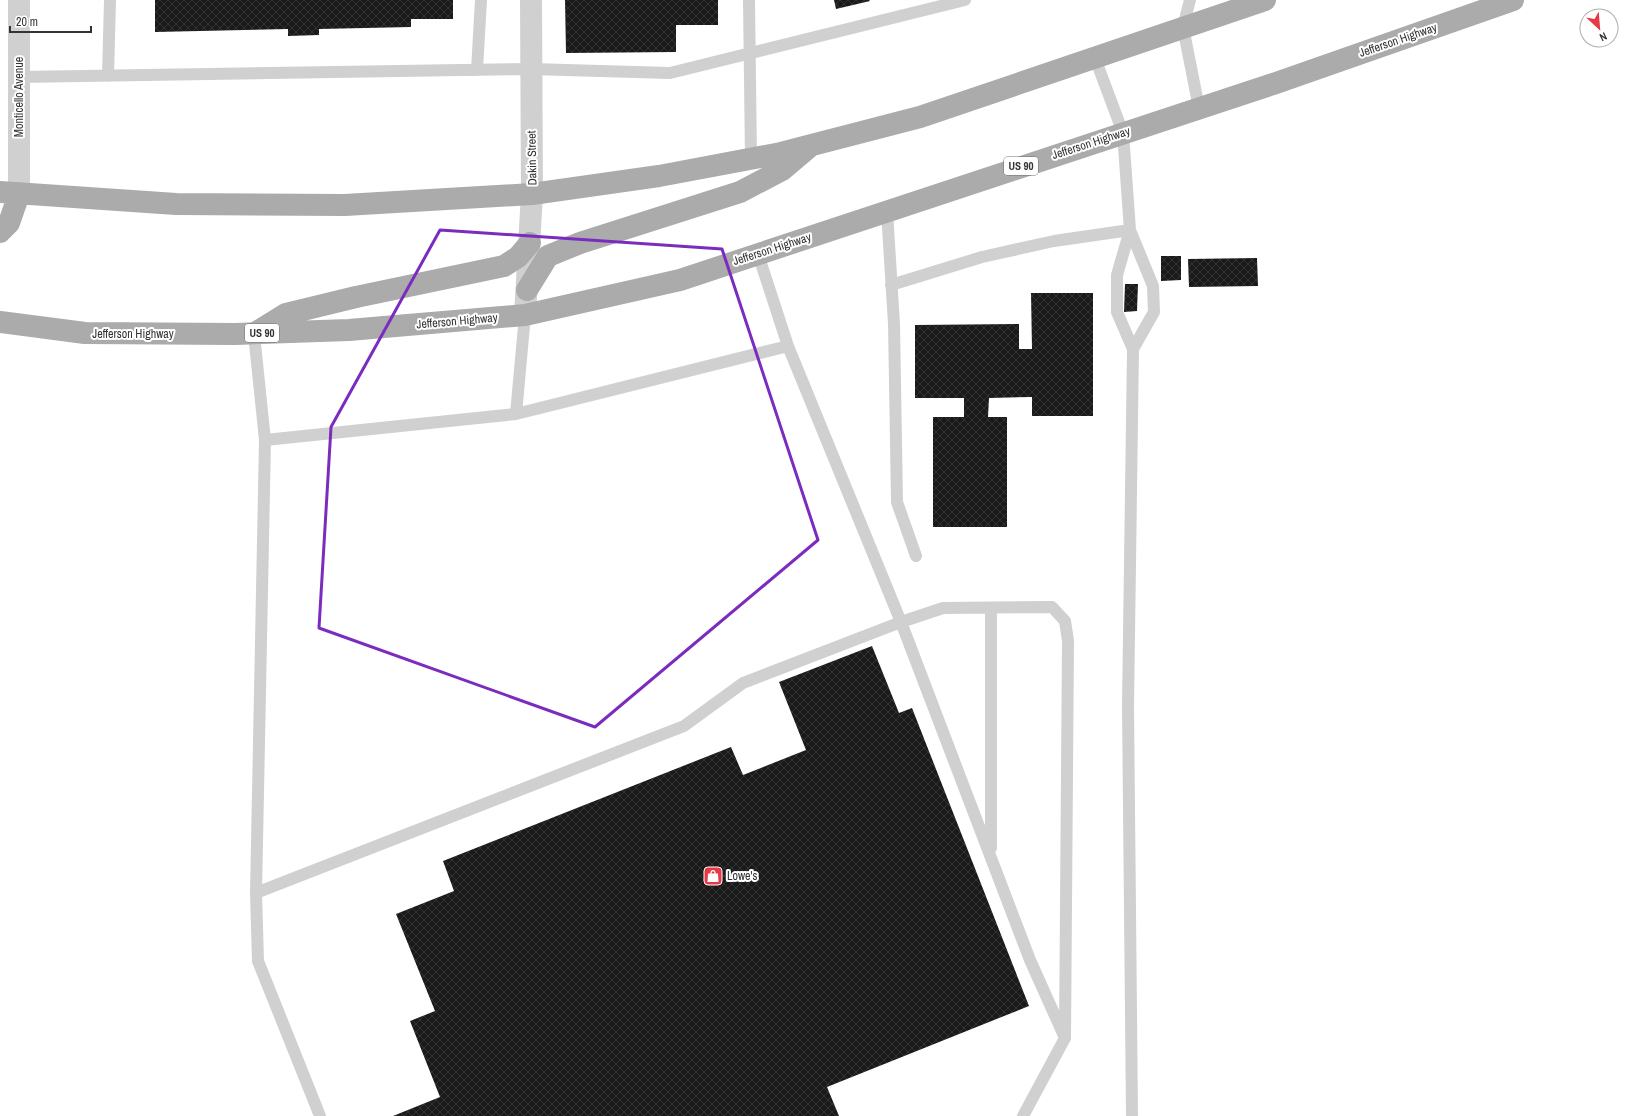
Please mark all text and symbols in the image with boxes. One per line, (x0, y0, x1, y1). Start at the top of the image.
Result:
scale bar (10, 8, 91, 34)
north arrow (1579, 8, 1619, 48)
text: 20 m (16, 14, 38, 30)
street label: Jefferson Highway (1357, 19, 1439, 61)
text: N (1597, 29, 1609, 45)
street label: Monticello Avenue (11, 57, 27, 137)
street label: Jefferson Highway (1050, 123, 1132, 163)
street label: Dakin Street (524, 130, 540, 185)
road number: US 90 (1004, 157, 1038, 175)
street label: Jefferson Highway (731, 229, 813, 269)
street label: Jefferson Highway (416, 309, 498, 333)
road number: US 90 (245, 324, 279, 342)
street label: Jefferson Highway (92, 326, 174, 342)
shop icon: Lowe's (702, 865, 724, 887)
place label: Lowe's (727, 868, 757, 884)

